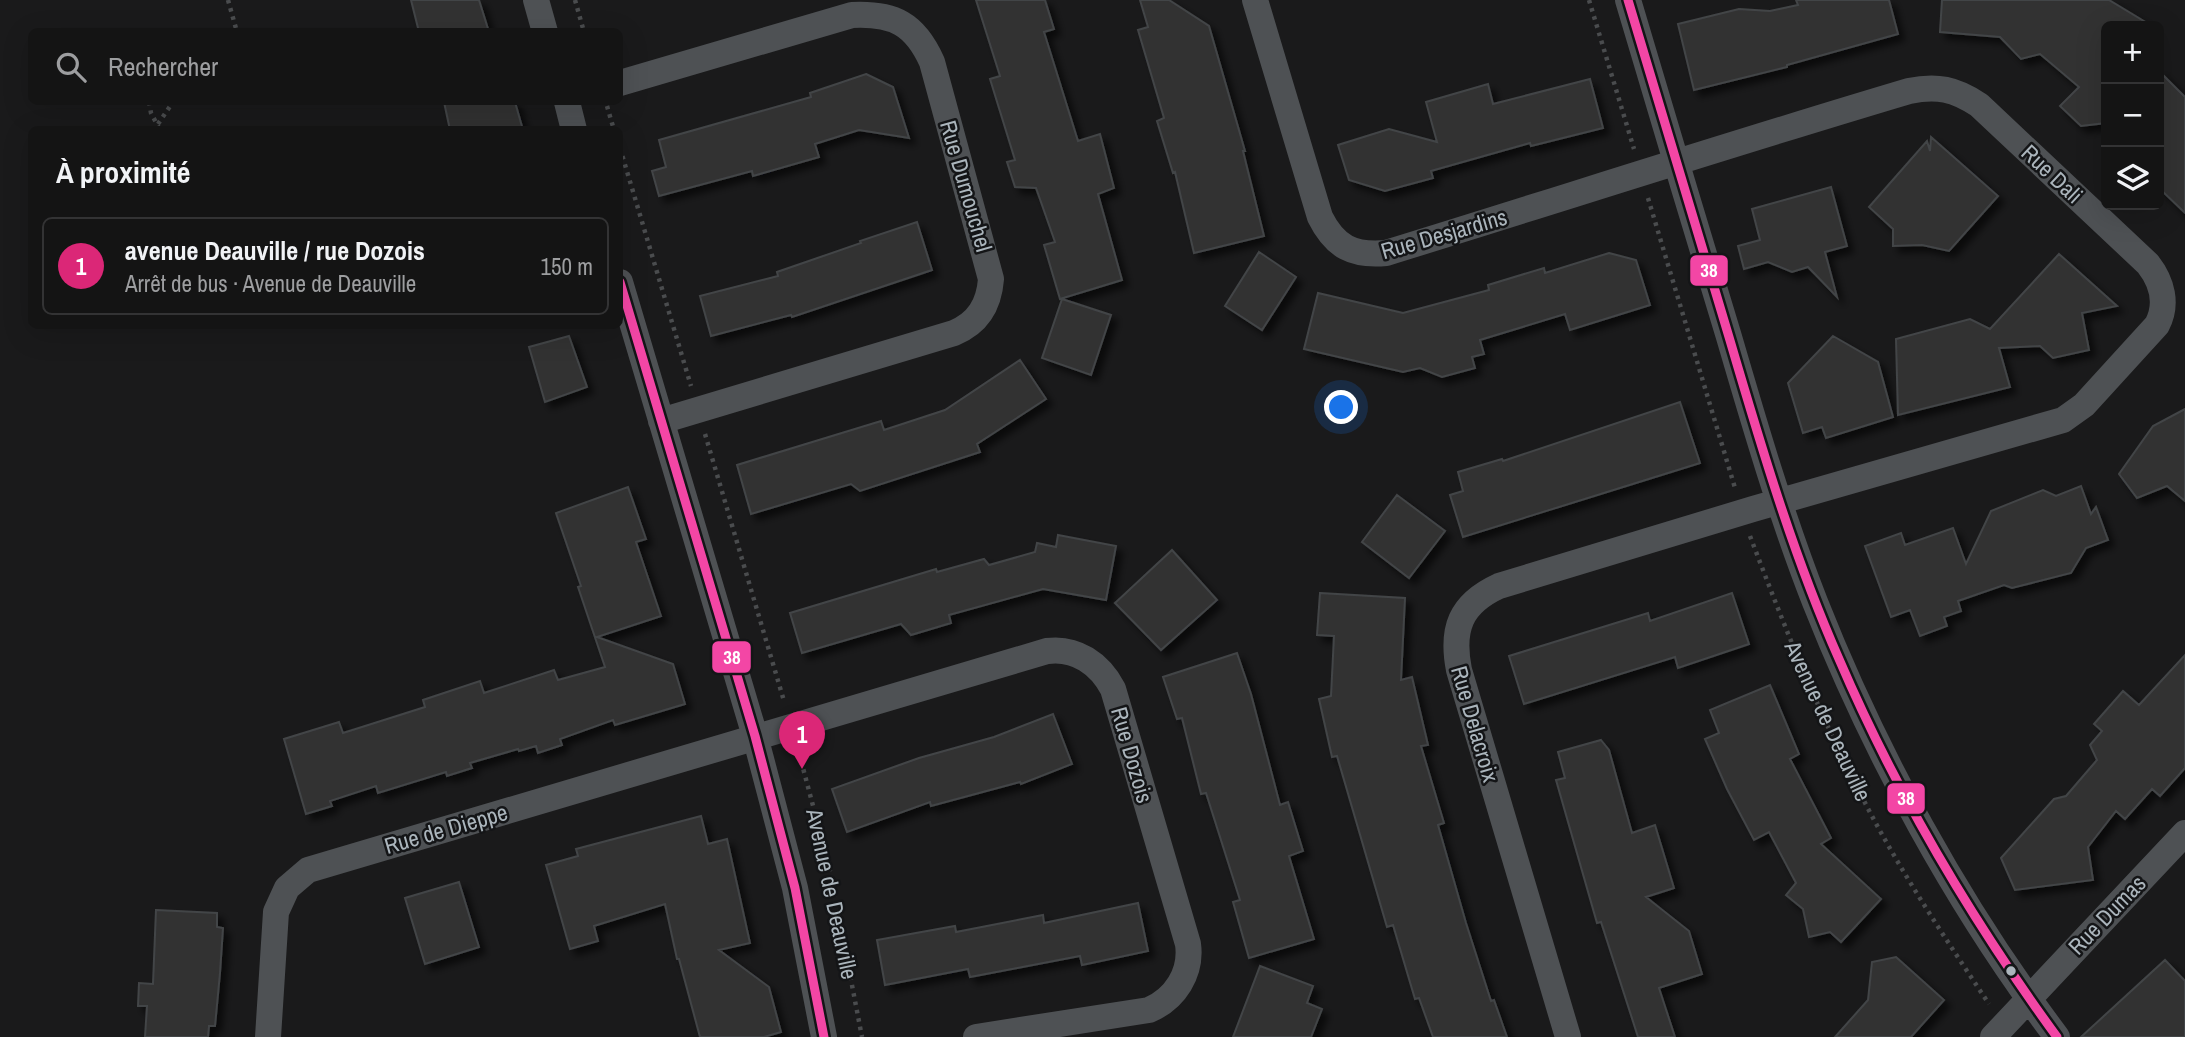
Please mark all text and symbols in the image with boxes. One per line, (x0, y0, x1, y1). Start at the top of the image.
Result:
map controls (2101, 21, 2164, 210)
button: + (2101, 21, 2164, 84)
search box (28, 28, 623, 105)
icon: search (52, 48, 90, 86)
text: Rechercher (108, 49, 218, 84)
button: − (2101, 84, 2164, 147)
street label: Rue Dumouchel (933, 117, 1000, 255)
street label: Rue Dali (2015, 137, 2090, 210)
button: layers (2101, 147, 2164, 210)
text: À proximité (56, 152, 190, 192)
street label: Rue Desjardins (1377, 201, 1511, 266)
text: avenue Deauville / rue Dozois (125, 233, 425, 268)
text: 1 (76, 251, 86, 282)
text: 150 m (541, 251, 593, 282)
line badge: 38 (1689, 254, 1729, 287)
text: 38 (1700, 257, 1718, 283)
text: Arrêt de bus · Avenue de Deauville (125, 268, 416, 299)
your location (1324, 390, 1358, 424)
street label: Avenue de Deauville (1777, 635, 1879, 806)
line badge: 38 (711, 640, 752, 674)
text: 38 (723, 644, 741, 670)
street label: Rue Delacroix (1444, 662, 1507, 786)
street label: Rue Dozois (1104, 703, 1161, 806)
pin: 1 (779, 711, 825, 769)
line badge: 38 (1886, 782, 1926, 815)
text: 38 (1897, 785, 1915, 811)
street label: Rue de Dieppe (381, 796, 511, 861)
street label: Avenue de Deauville (799, 805, 866, 982)
street label: Rue Dumas (2061, 868, 2152, 961)
unlabelled marker (2004, 964, 2018, 978)

